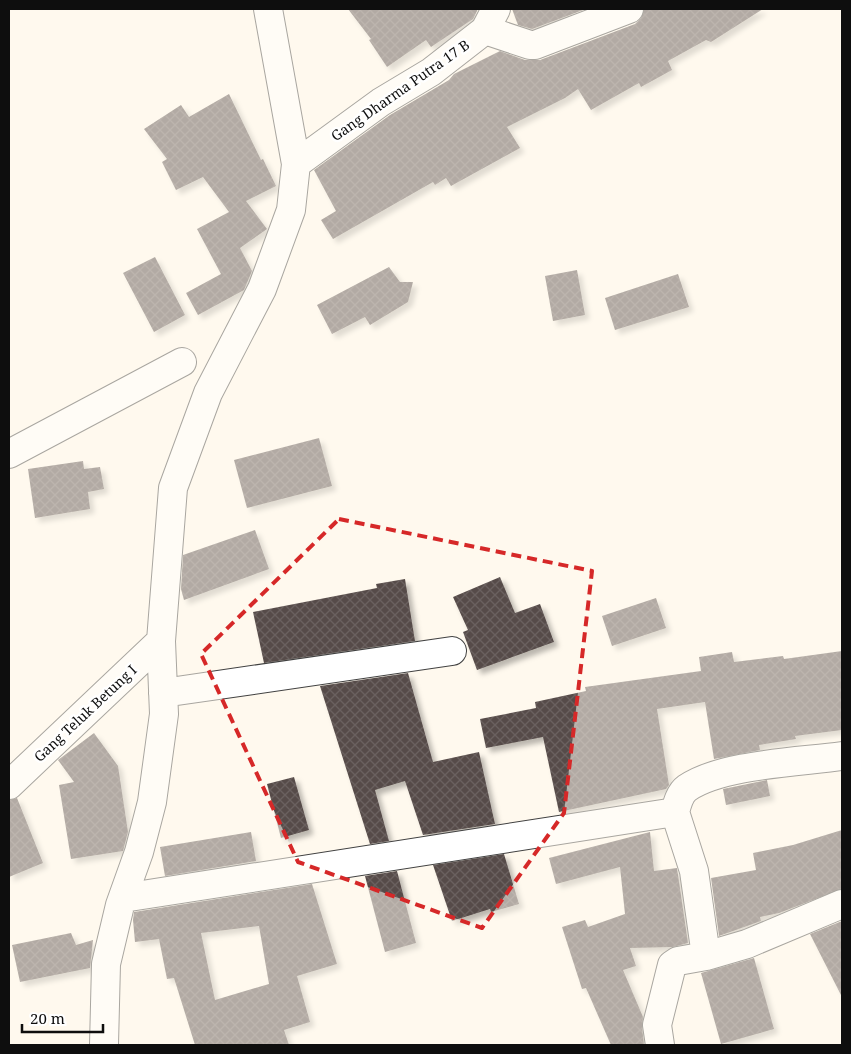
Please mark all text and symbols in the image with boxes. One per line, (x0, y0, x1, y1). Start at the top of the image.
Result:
street label: Gang Dharma Putra 17 B (327, 35, 473, 145)
street label: Gang Teluk Betung I (29, 660, 141, 766)
scale bar (22, 1002, 104, 1034)
text: 20 m (30, 1008, 65, 1028)

